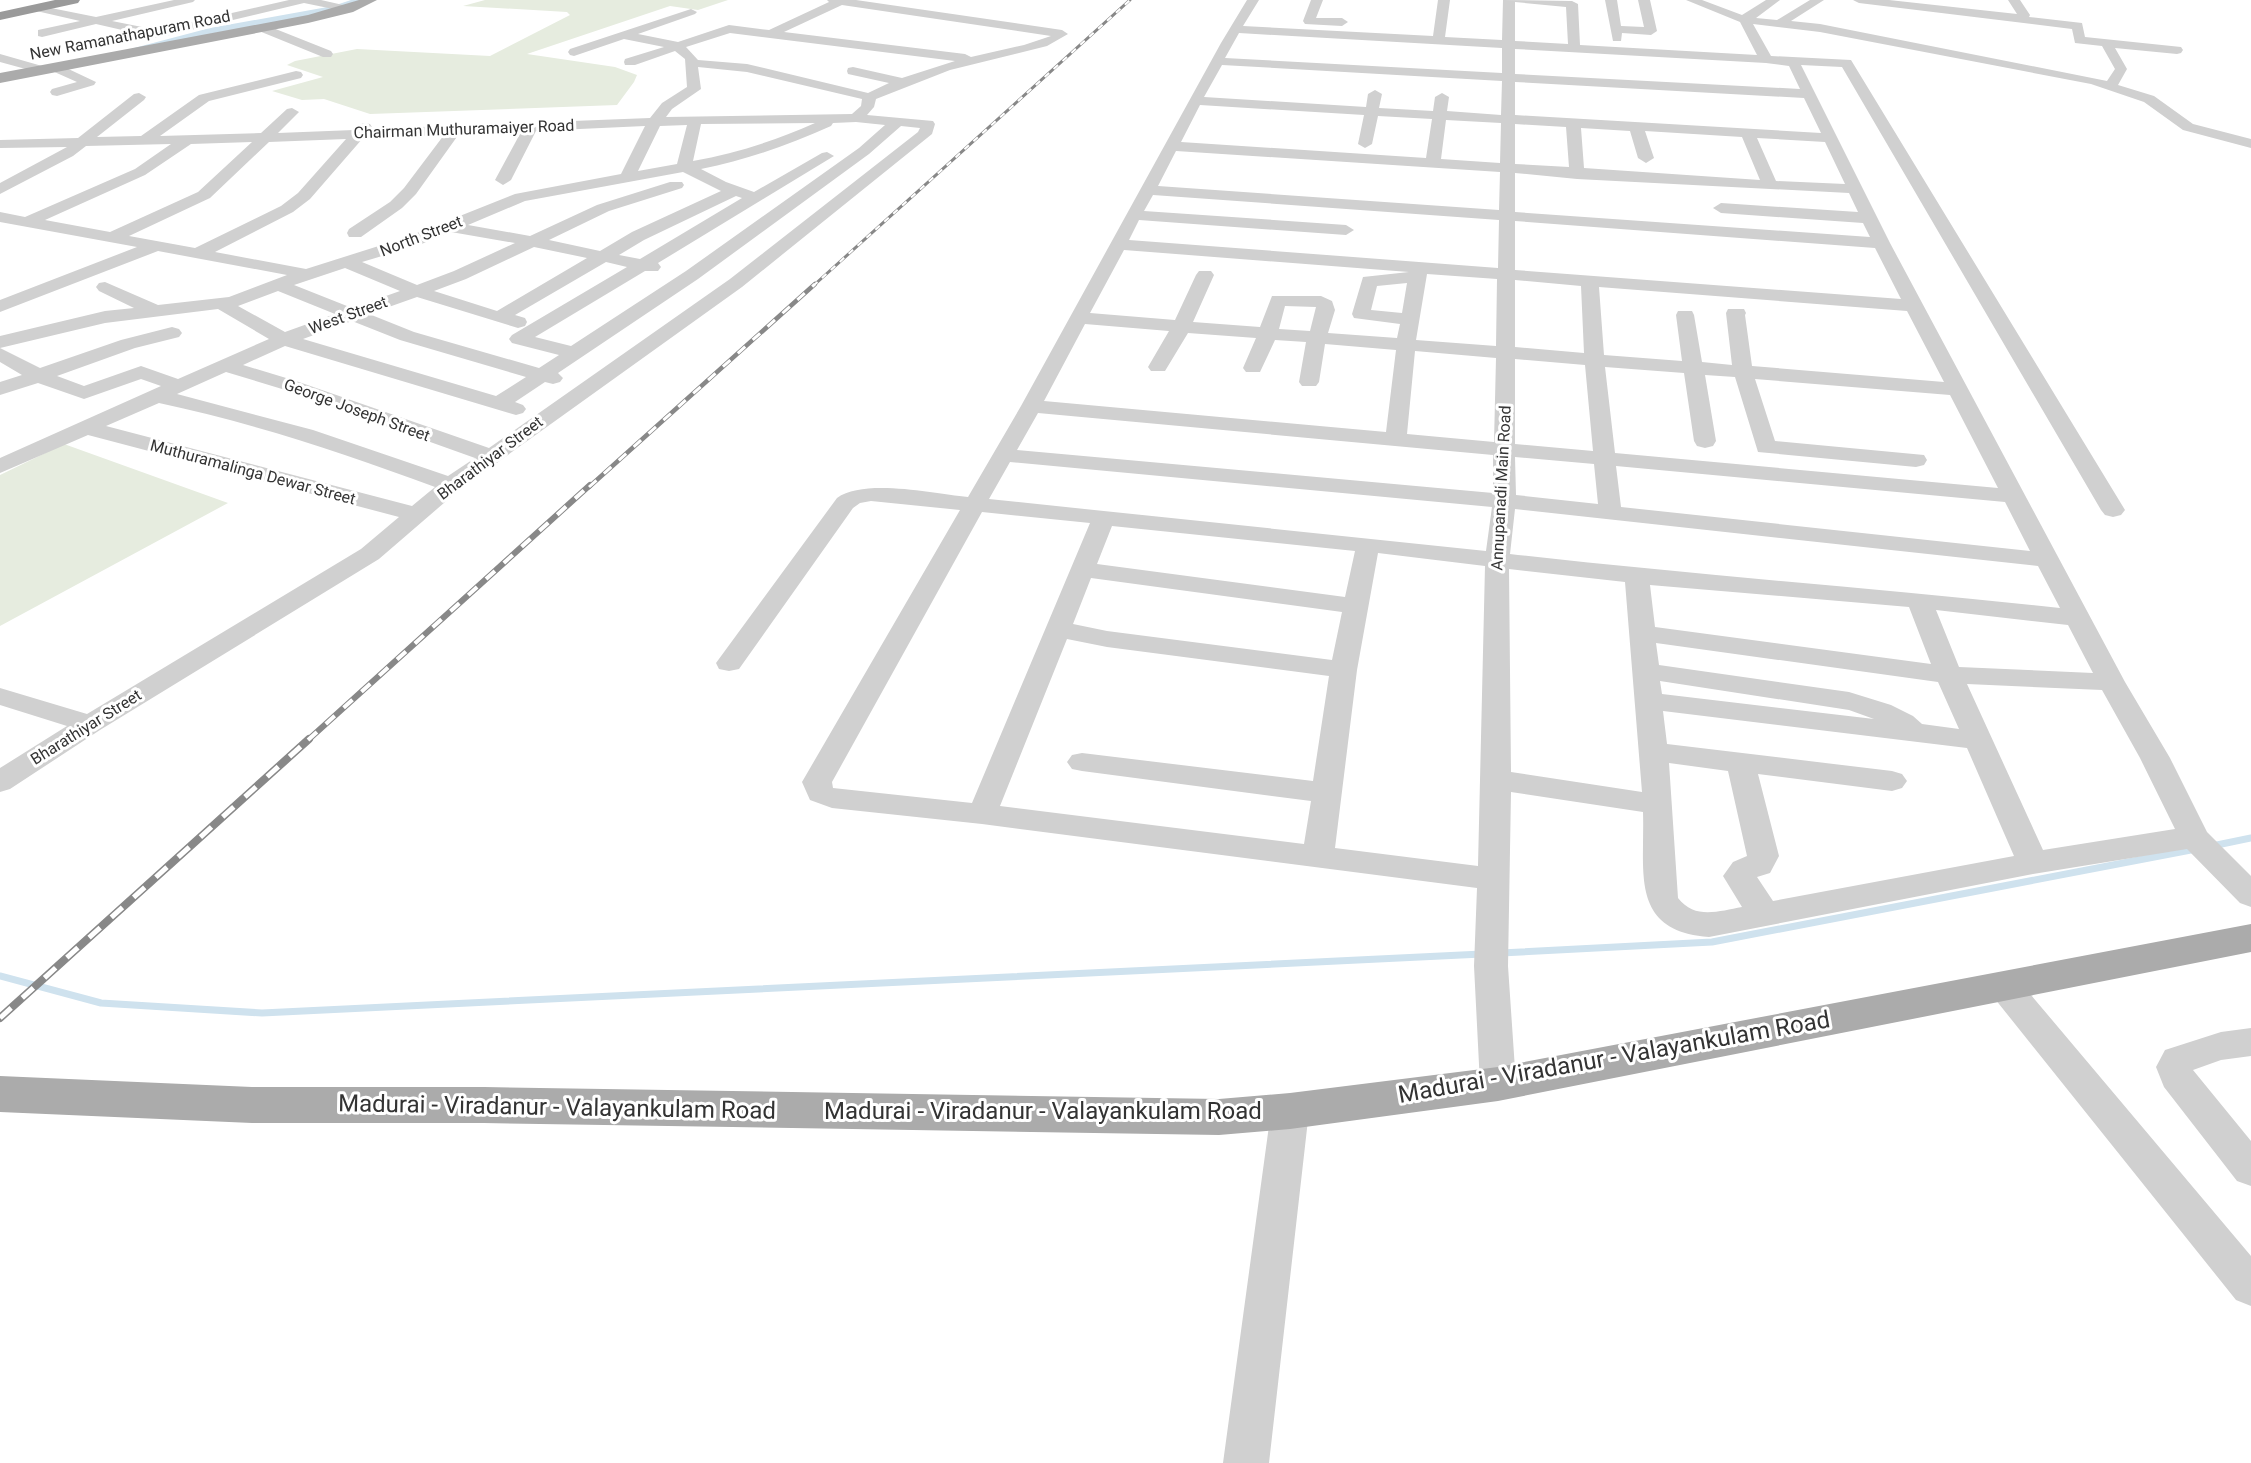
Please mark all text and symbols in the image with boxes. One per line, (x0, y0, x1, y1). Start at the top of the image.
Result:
street label: New Ramanathapuram Road (28, 6, 232, 64)
street label: Chairman Muthuramaiyer Road (353, 116, 575, 142)
street label: North Street (377, 212, 465, 260)
street label: West Street (306, 292, 390, 338)
street label: George Joseph Street (281, 375, 433, 445)
street label: Annupanadi Main Road (1487, 405, 1515, 571)
street label: Bharathiyar Street (434, 412, 546, 504)
street label: Muthuramalinga Dewar Street (148, 435, 358, 509)
street label: Bharathiyar Street (27, 685, 145, 769)
street label: Madurai - Viradanur - Valayankulam Road (1396, 1005, 1832, 1109)
street label: Madurai - Viradanur - Valayankulam Road (338, 1089, 776, 1125)
street label: Madurai - Viradanur - Valayankulam Road (824, 1097, 1262, 1125)

